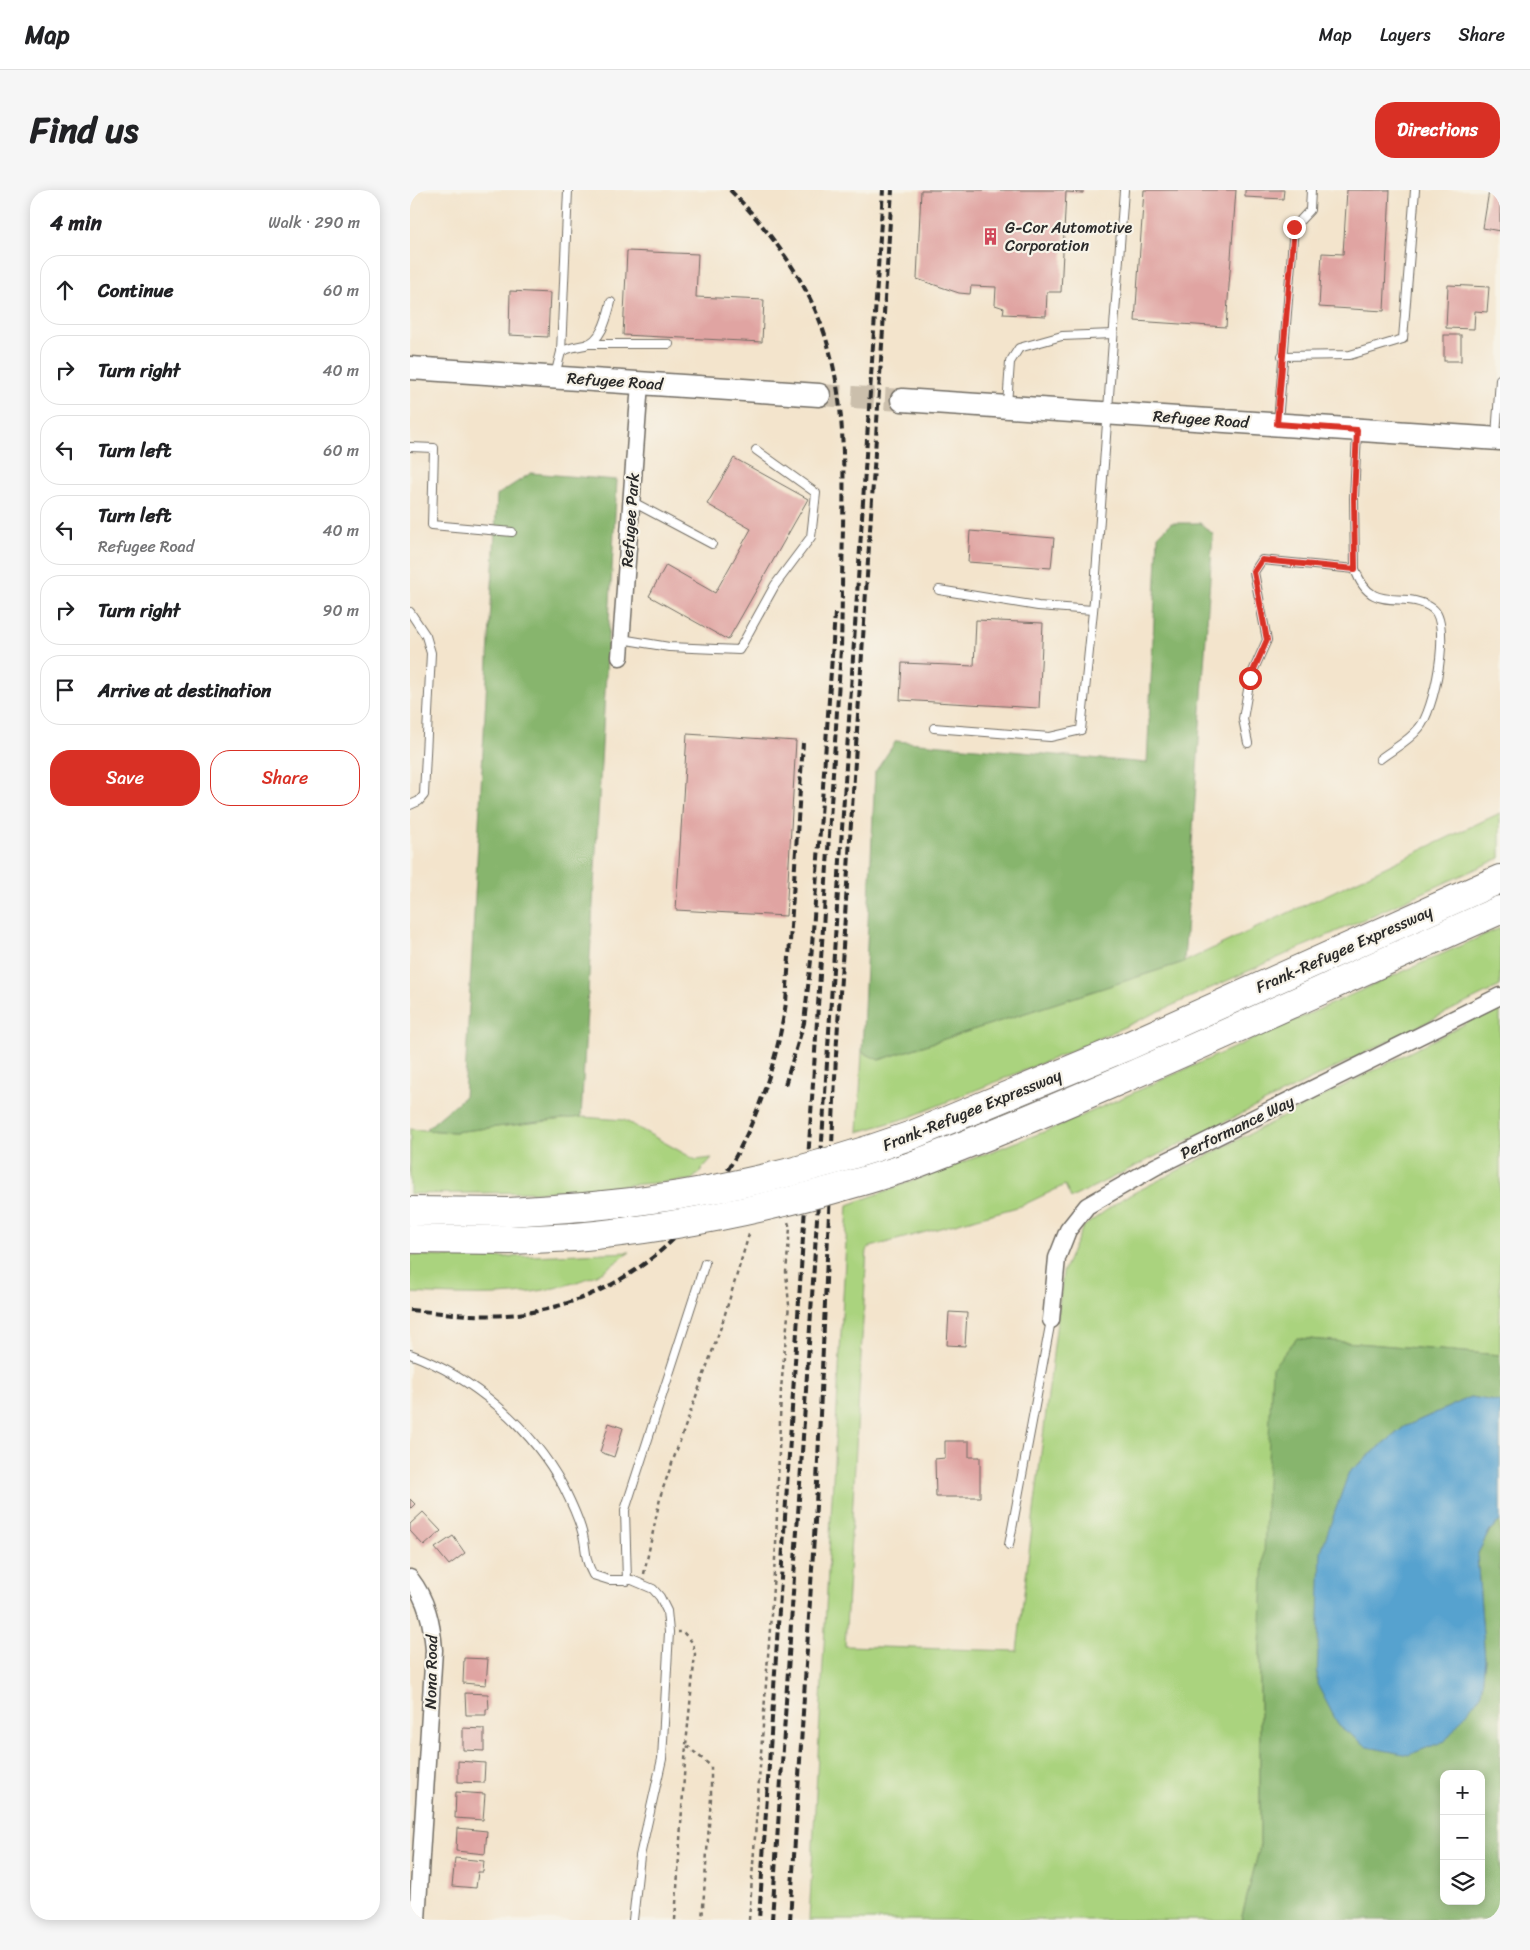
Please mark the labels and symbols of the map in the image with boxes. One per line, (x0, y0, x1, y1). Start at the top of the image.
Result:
place label: G-Cor Automotive Corporation (1005, 213, 1132, 260)
route end (1283, 216, 1306, 239)
building icon: G-Cor Automotive Corporation (981, 226, 1001, 246)
street label: Refugee Road (566, 363, 665, 399)
street label: Refugee Road (1152, 401, 1251, 437)
street label: Refugee Park (612, 471, 648, 568)
route start (1239, 667, 1262, 690)
street label: Frank-Refugee Expressway (1251, 897, 1438, 1001)
street label: Frank-Refugee Expressway (878, 1060, 1067, 1159)
street label: Performance Way (1175, 1086, 1300, 1167)
street label: Nona Road (416, 1633, 446, 1709)

